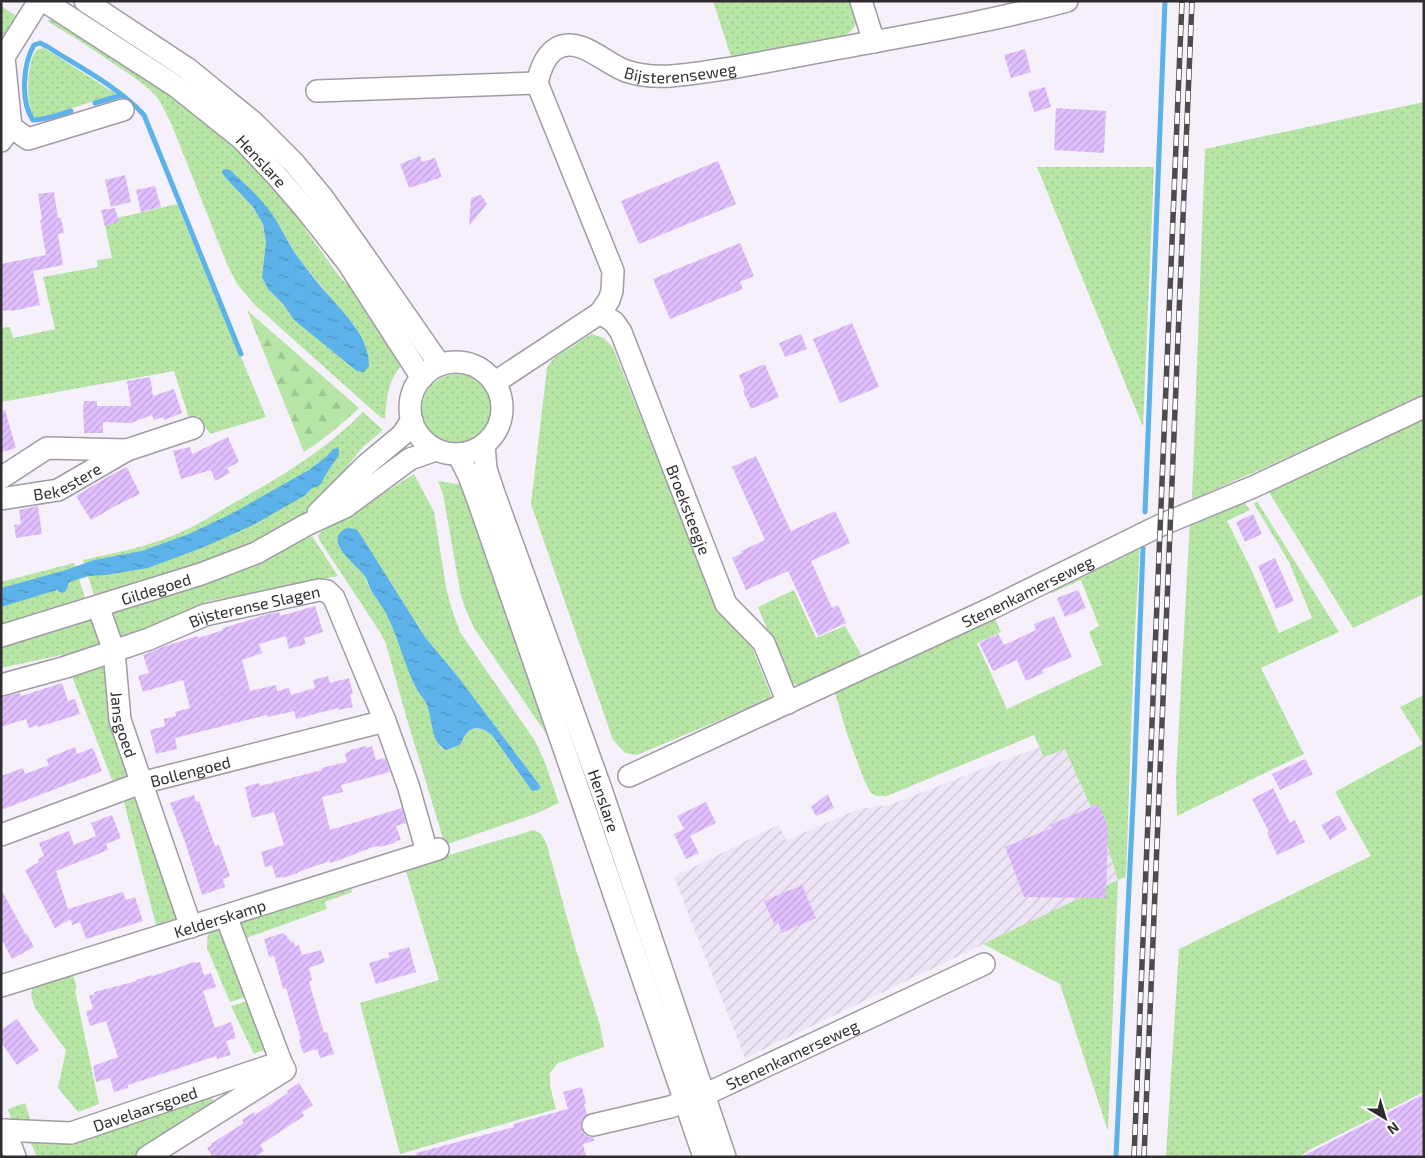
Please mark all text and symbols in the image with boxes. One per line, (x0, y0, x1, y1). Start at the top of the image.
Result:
street label: Bijsterenseweg (622, 58, 738, 86)
street label: Henslare (233, 130, 291, 191)
street label: Bekestere (32, 458, 104, 503)
street label: Broeksteegje (664, 462, 715, 557)
street label: Stenenkamerseweg (958, 550, 1096, 631)
street label: Gildegoed (118, 568, 193, 608)
street label: Bijsterense Slagen (185, 581, 322, 631)
street label: Jansgoed (108, 691, 142, 760)
street label: Bollengoed (148, 751, 232, 790)
street label: Henslare (585, 766, 624, 834)
street label: Kelderskamp (171, 894, 268, 941)
street label: Stenenkamerseweg (722, 1015, 861, 1093)
street label: Davelaarsgoed (90, 1082, 200, 1135)
north arrow (1360, 1093, 1410, 1143)
text: N (1384, 1119, 1403, 1138)

